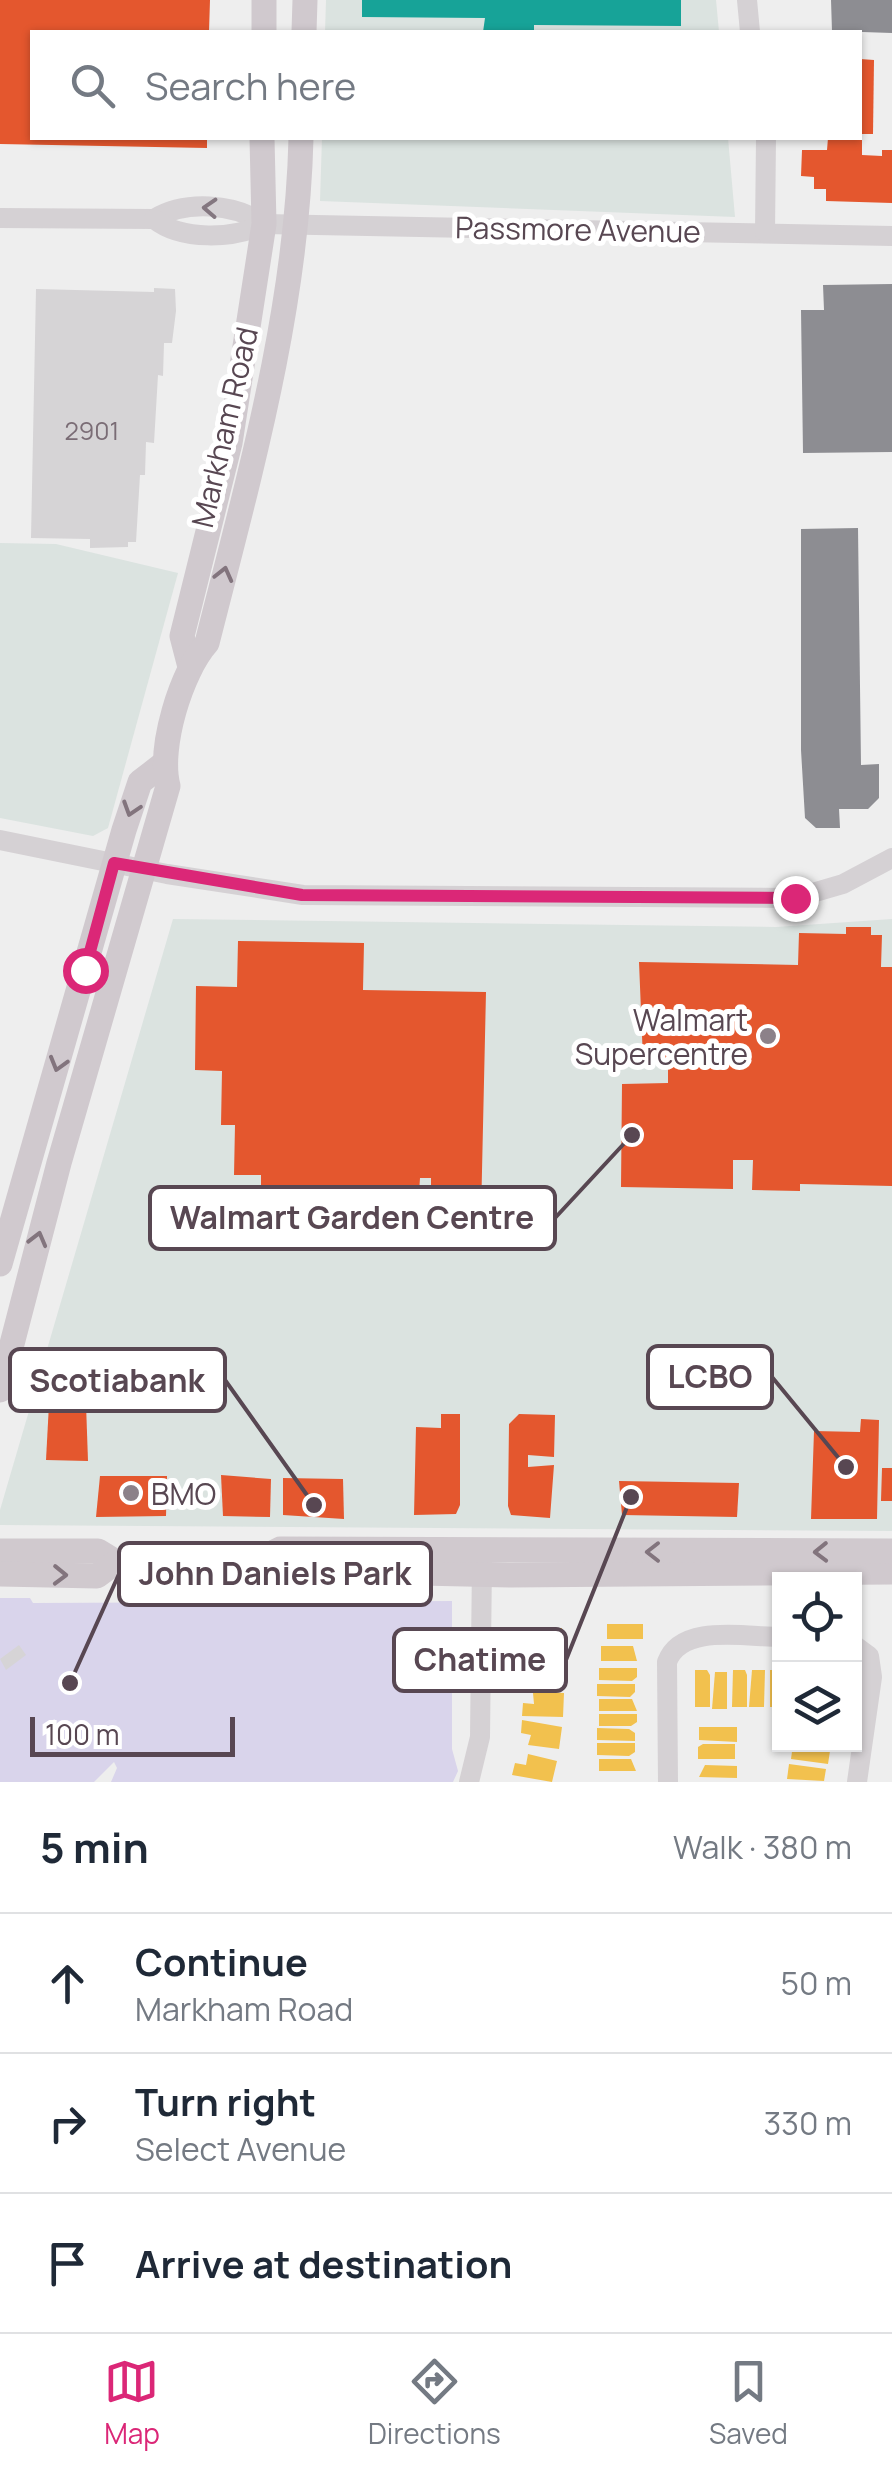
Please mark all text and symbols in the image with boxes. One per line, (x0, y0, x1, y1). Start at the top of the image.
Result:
search box (30, 30, 862, 140)
icon: search (65, 58, 120, 113)
text: Search here (145, 59, 356, 111)
one-way arrow (201, 198, 217, 219)
street label: Passmore Avenue (455, 206, 701, 252)
street label: Markham Road (181, 323, 267, 531)
house number: 2901 (65, 413, 119, 448)
one-way arrow (212, 566, 233, 583)
one-way arrow (122, 800, 142, 817)
route end (773, 876, 819, 922)
route start (63, 948, 109, 994)
place label: Walmart Supercentre (575, 999, 748, 1074)
marker: Walmart Supercentre (757, 1025, 779, 1047)
one-way arrow (49, 1055, 70, 1072)
callout: Walmart Garden Centre (150, 1187, 555, 1249)
text: Walmart Garden Centre (170, 1195, 534, 1239)
one-way arrow (26, 1231, 47, 1248)
callout: LCBO (648, 1346, 772, 1408)
callout: Scotiabank (10, 1349, 225, 1411)
text: LCBO (668, 1354, 752, 1398)
text: Scotiabank (29, 1358, 205, 1402)
place label: BMO (151, 1473, 216, 1514)
marker: BMO (120, 1482, 142, 1504)
one-way arrow (644, 1541, 660, 1563)
one-way arrow (813, 1541, 828, 1563)
callout: John Daniels Park (119, 1543, 431, 1605)
text: John Daniels Park (139, 1551, 412, 1595)
one-way arrow (54, 1564, 69, 1586)
map controls (772, 1572, 862, 1752)
button: locate (772, 1572, 862, 1662)
callout: Chatime (394, 1629, 566, 1691)
text: Chatime (414, 1637, 546, 1681)
button: layers (772, 1662, 862, 1752)
scale bar (30, 1712, 235, 1756)
text: 100 m (45, 1715, 119, 1753)
text: 5 min (40, 1818, 149, 1876)
text: Walk · 380 m (673, 1825, 852, 1869)
text: Continue (135, 1935, 308, 1987)
icon: ahead (40, 1956, 95, 2011)
text: 50 m (780, 1961, 852, 2005)
text: Markham Road (135, 1987, 353, 2031)
text: Turn right (135, 2075, 316, 2127)
icon: right (40, 2096, 95, 2151)
text: 330 m (764, 2101, 852, 2145)
text: Select Avenue (135, 2127, 346, 2171)
icon: arrive (40, 2236, 95, 2291)
text: Arrive at destination (135, 2237, 512, 2289)
tab: Map (104, 2354, 160, 2452)
tab: Directions (368, 2354, 501, 2452)
tab: Saved (709, 2354, 788, 2452)

